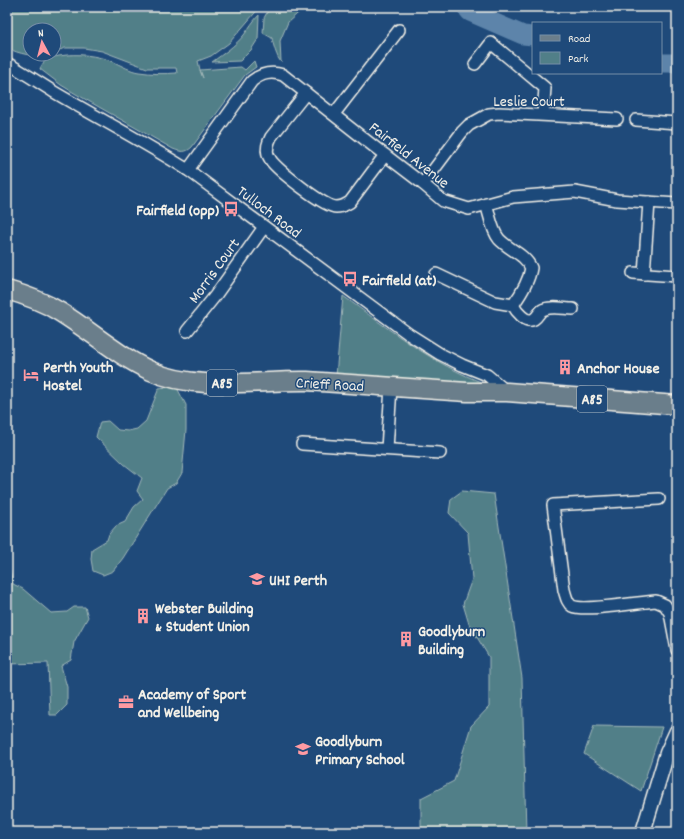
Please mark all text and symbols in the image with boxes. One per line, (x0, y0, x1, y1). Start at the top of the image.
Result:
north arrow (22, 22, 62, 62)
legend (532, 22, 662, 74)
text: N (37, 26, 45, 42)
text: Road (568, 31, 590, 48)
text: Park (568, 51, 589, 68)
street label: Leslie Court (493, 91, 565, 114)
street label: Fairfield Avenue (363, 117, 454, 195)
street label: Tulloch Road (231, 181, 306, 245)
place label: Fairfield (opp) (136, 200, 219, 223)
bus stop icon: Fairfield (opp) (222, 200, 240, 218)
street label: Morris Court (184, 234, 247, 309)
bus stop icon: Fairfield (at) (341, 270, 359, 288)
place label: Fairfield (at) (362, 270, 436, 293)
place label: Perth Youth Hostel (43, 357, 113, 398)
building icon: Anchor House (556, 358, 574, 376)
place label: Anchor House (577, 358, 660, 381)
hotel icon: Perth Youth Hostel (22, 366, 40, 384)
road number: A85 (207, 370, 237, 396)
street label: Crieff Road (295, 372, 365, 399)
road number: A85 (577, 386, 607, 412)
school or university icon: UHI Perth (248, 570, 266, 588)
place label: UHI Perth (269, 570, 327, 593)
place label: Webster Building & Student Union (155, 598, 253, 639)
building icon: Webster Building & Student Union (134, 607, 152, 625)
place label: Goodlyburn Building (418, 621, 485, 662)
building icon: Goodlyburn Building (397, 630, 415, 648)
place label: Academy of Sport and Wellbeing (138, 684, 246, 725)
office icon: Academy of Sport and Wellbeing (117, 693, 135, 711)
place label: Goodlyburn Primary School (315, 731, 405, 772)
school or university icon: Goodlyburn Primary School (294, 740, 312, 758)

